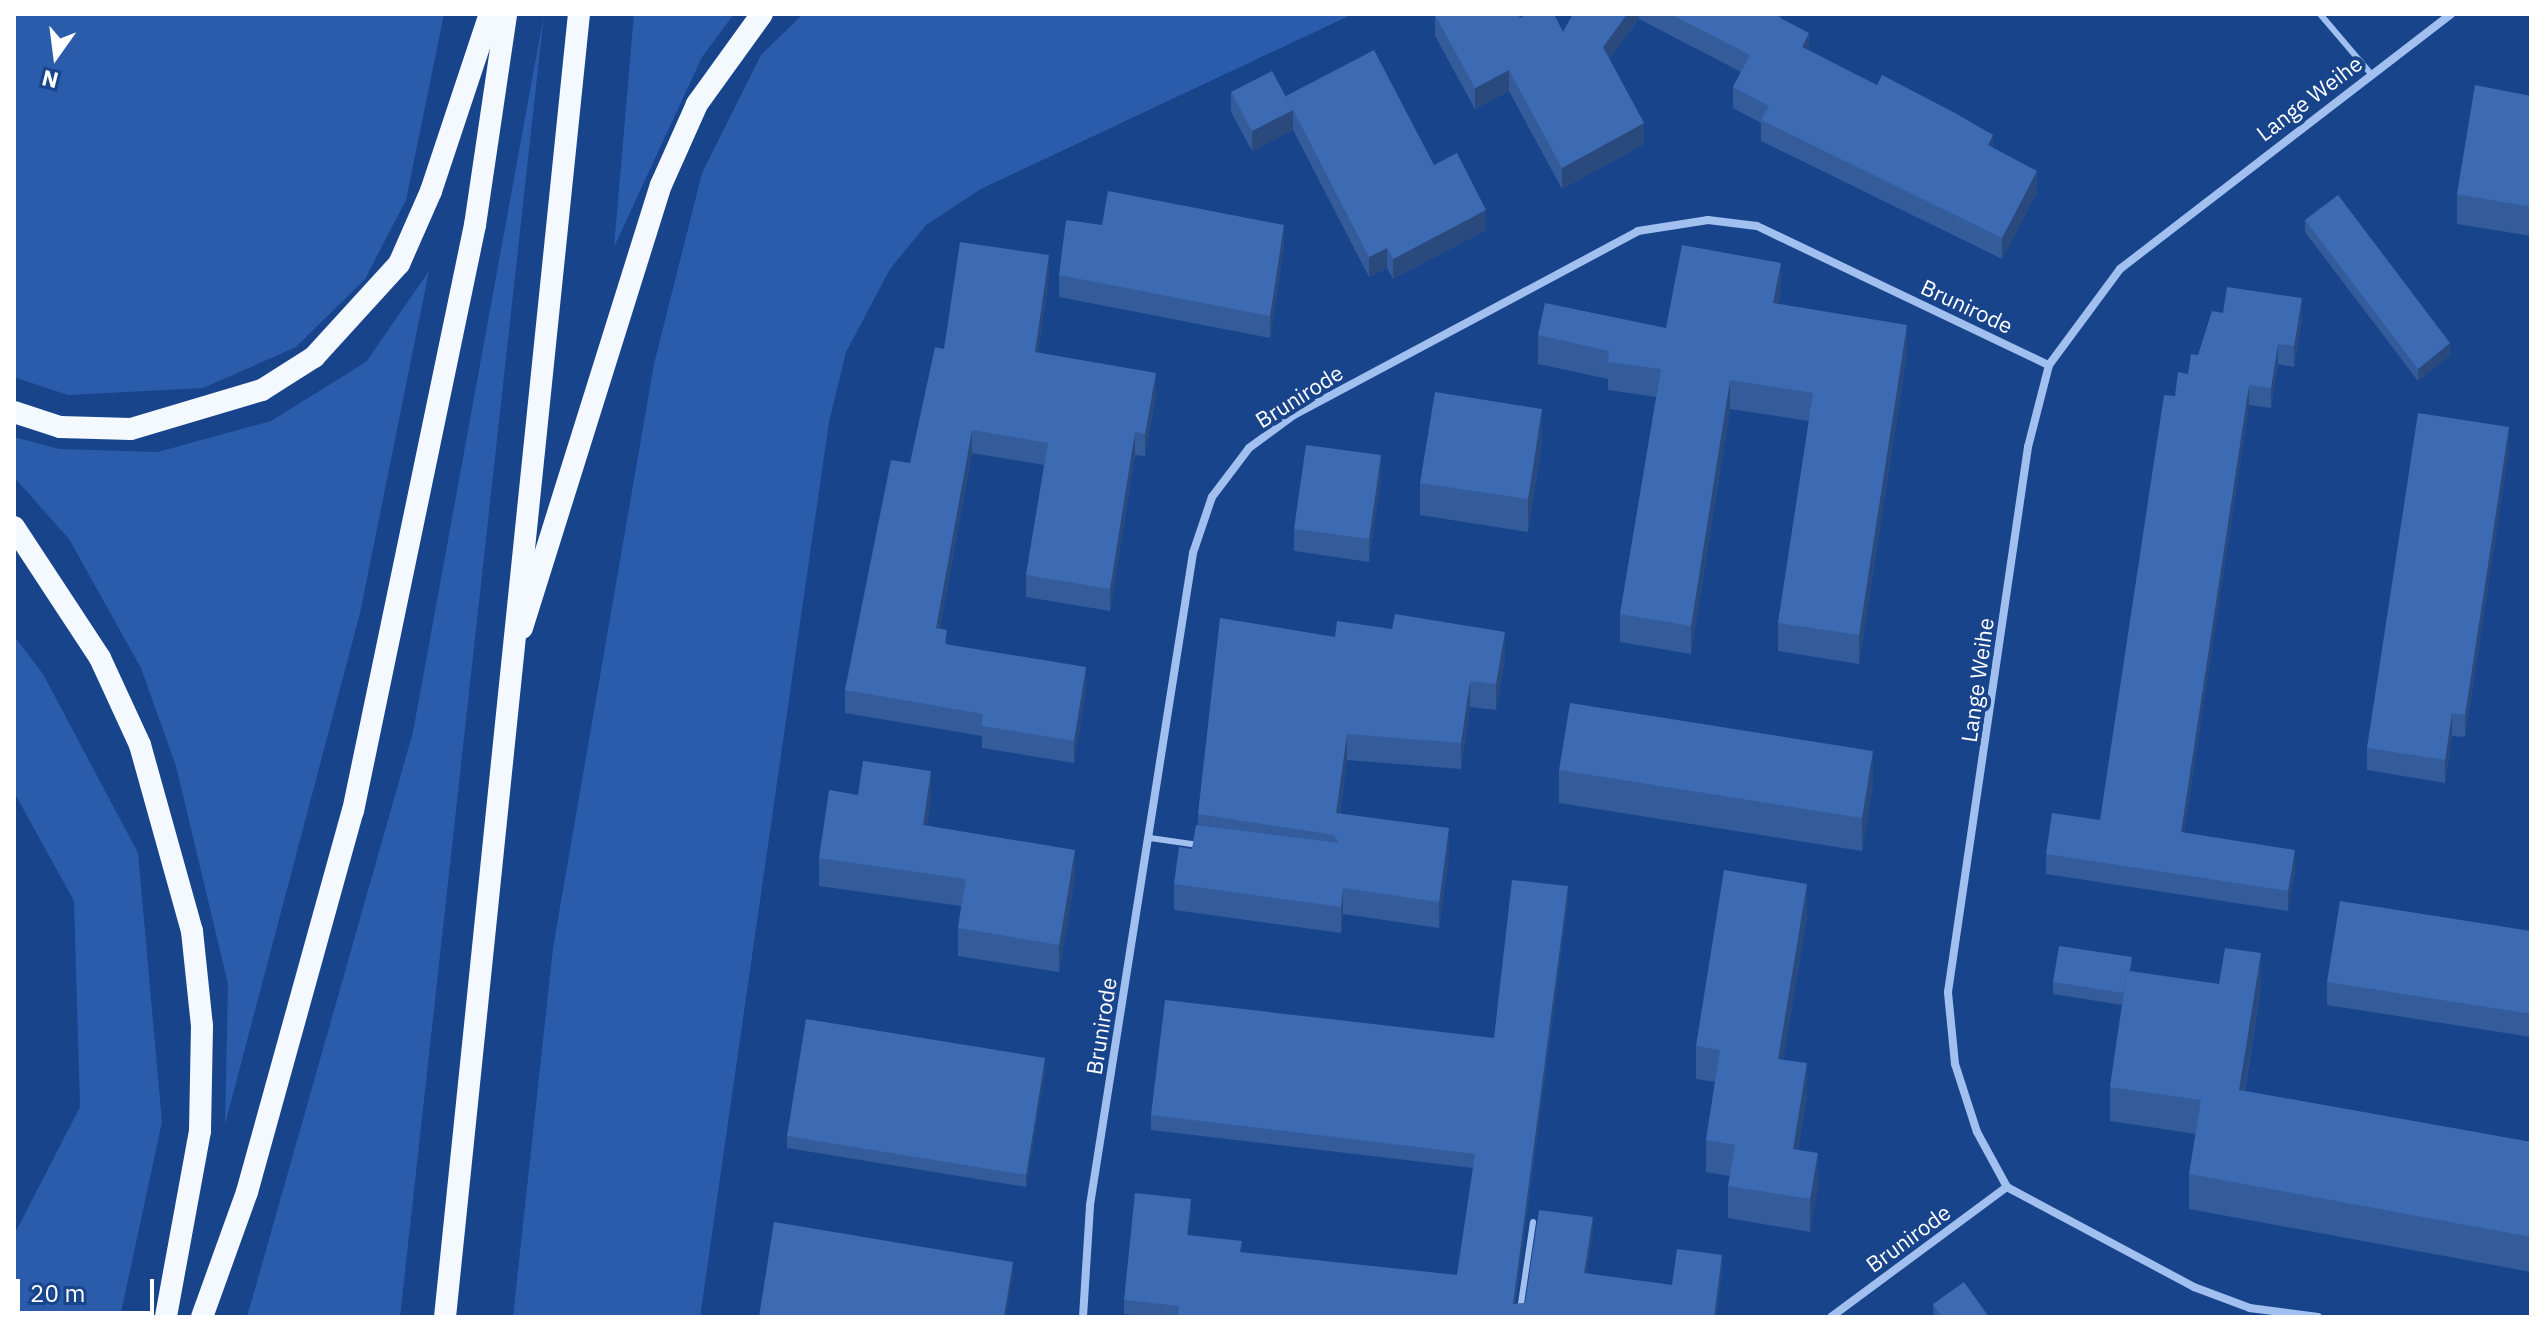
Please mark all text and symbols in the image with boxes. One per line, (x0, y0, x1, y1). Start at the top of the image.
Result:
north arrow (16, 16, 96, 96)
street label: Lange Weihe (2251, 50, 2367, 146)
text: N (39, 64, 61, 96)
street label: Brunirode (1917, 273, 2017, 339)
street label: Brunirode (1250, 359, 1348, 433)
street label: Lange Weihe (1955, 616, 1999, 744)
street label: Brunirode (1080, 976, 1122, 1076)
street label: Brunirode (1861, 1199, 1955, 1277)
scale bar (20, 1263, 158, 1313)
text: 20 m (30, 1277, 85, 1309)

